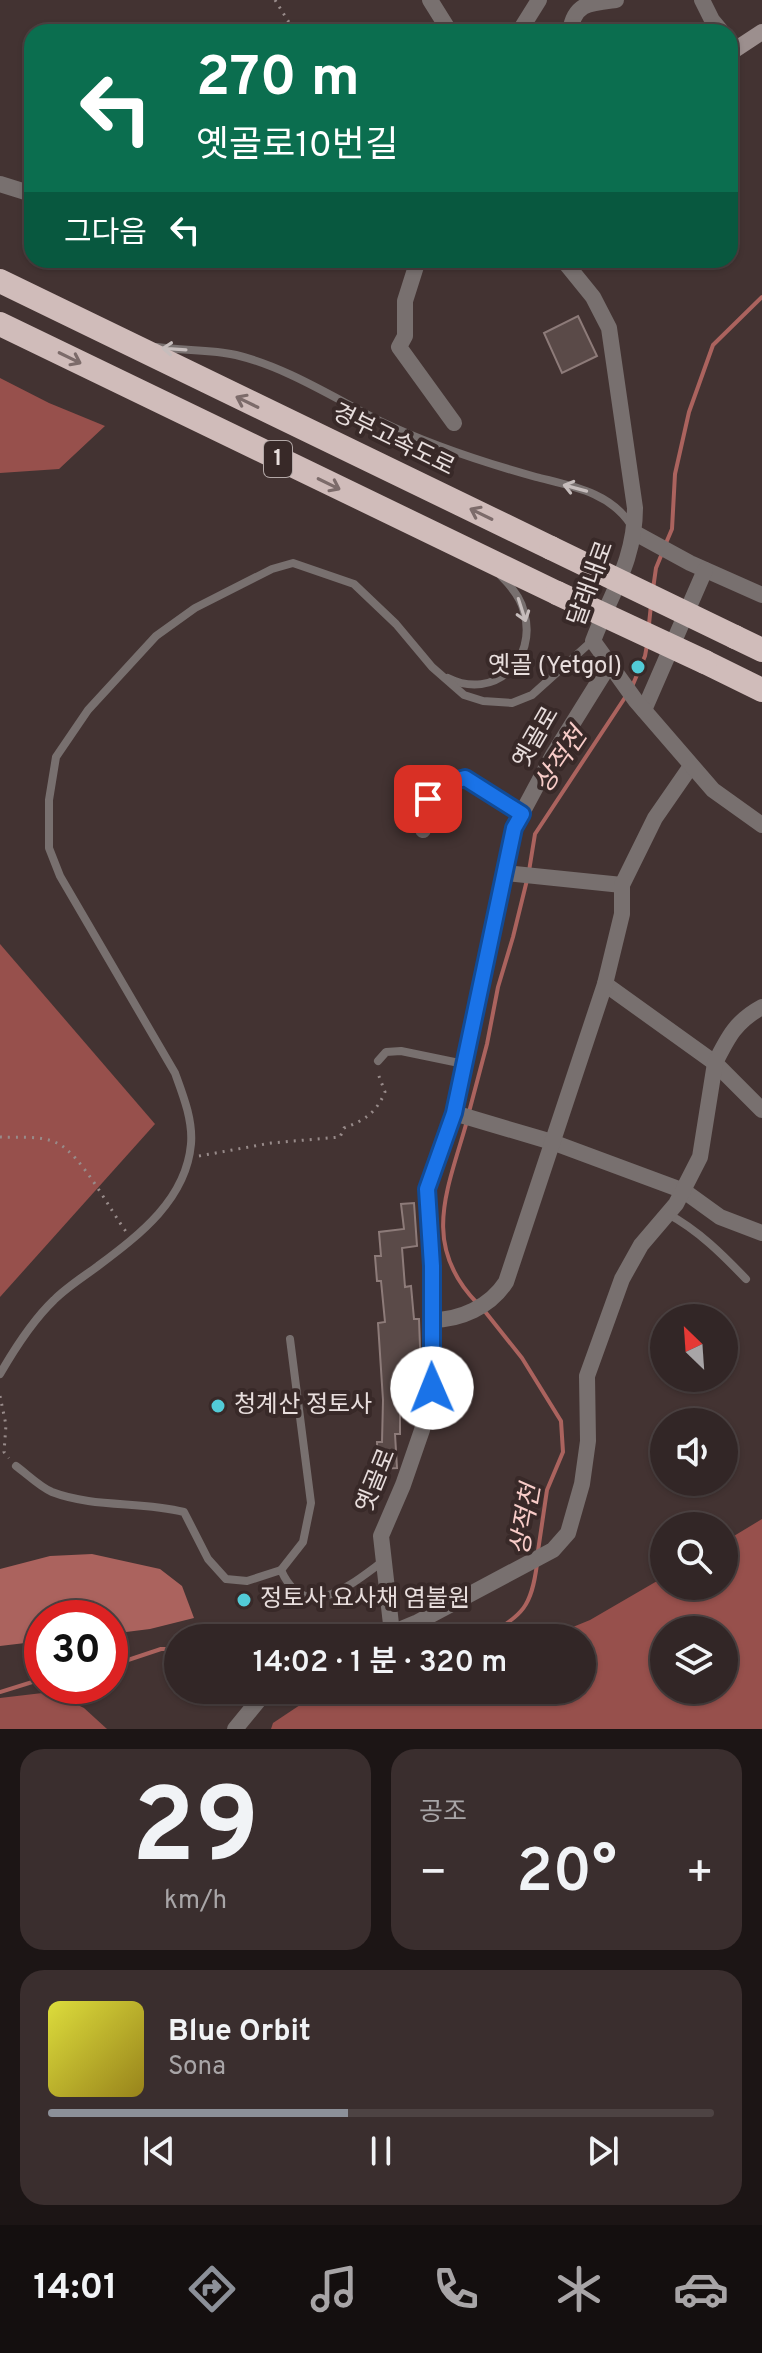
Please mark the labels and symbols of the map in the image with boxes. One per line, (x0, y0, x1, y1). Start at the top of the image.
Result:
one-way arrow (161, 341, 188, 356)
one-way arrow (58, 351, 82, 366)
one-way arrow (235, 393, 259, 409)
street label: 경부고속도로 (327, 398, 459, 484)
road number: 1 (264, 441, 292, 477)
one-way arrow (317, 477, 341, 492)
one-way arrow (563, 479, 589, 494)
one-way arrow (469, 506, 493, 521)
street label: 달래내로 (563, 537, 621, 631)
one-way arrow (516, 597, 530, 622)
place label: 옛골 (Yetgol) (488, 652, 622, 682)
marker: 옛골 (Yetgol) (629, 658, 647, 676)
street label: 옛골로 (507, 702, 567, 774)
water label: 상적천 (528, 719, 597, 800)
pin (394, 765, 462, 833)
north arrow (650, 1304, 738, 1392)
position arrow (390, 1346, 474, 1430)
place label: 청계산 정토사 (234, 1391, 372, 1421)
marker: 청계산 정토사 (209, 1397, 227, 1415)
street label: 옛골로 (351, 1445, 403, 1517)
water label: 상적천 (505, 1479, 550, 1558)
place label: 정토사 요사채 염불원 (260, 1585, 470, 1615)
marker: 정토사 요사채 염불원 (235, 1591, 253, 1609)
speed limit sign: 30 (24, 1600, 128, 1704)

